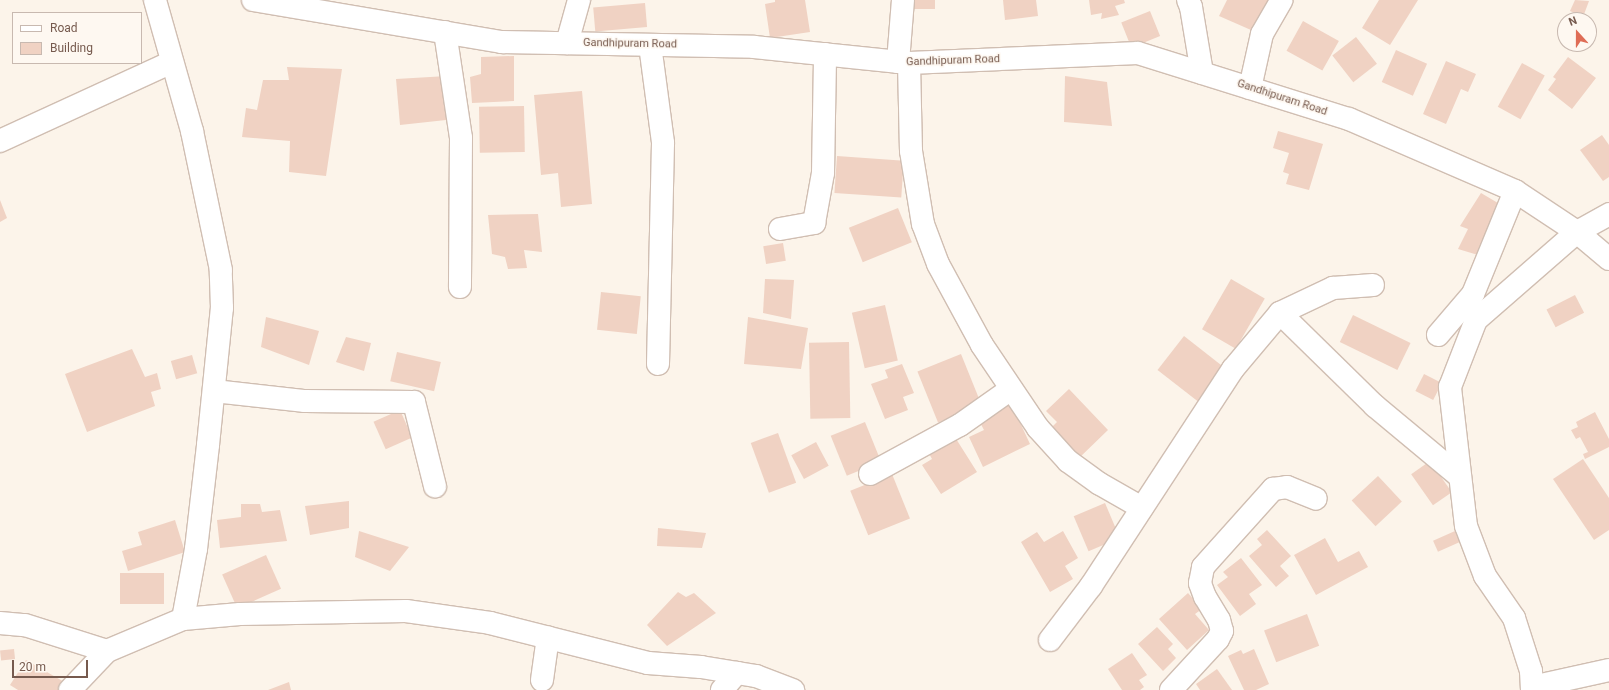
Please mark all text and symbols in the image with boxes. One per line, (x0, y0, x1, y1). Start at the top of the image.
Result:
legend (12, 12, 142, 64)
north arrow (1557, 12, 1597, 52)
text: N (1567, 14, 1579, 29)
text: Road (50, 21, 78, 35)
street label: Gandhipuram Road (583, 37, 677, 51)
text: Building (50, 41, 93, 55)
street label: Gandhipuram Road (906, 53, 1000, 69)
street label: Gandhipuram Road (1235, 77, 1329, 119)
scale bar (14, 652, 90, 678)
text: 20 m (19, 660, 46, 674)

